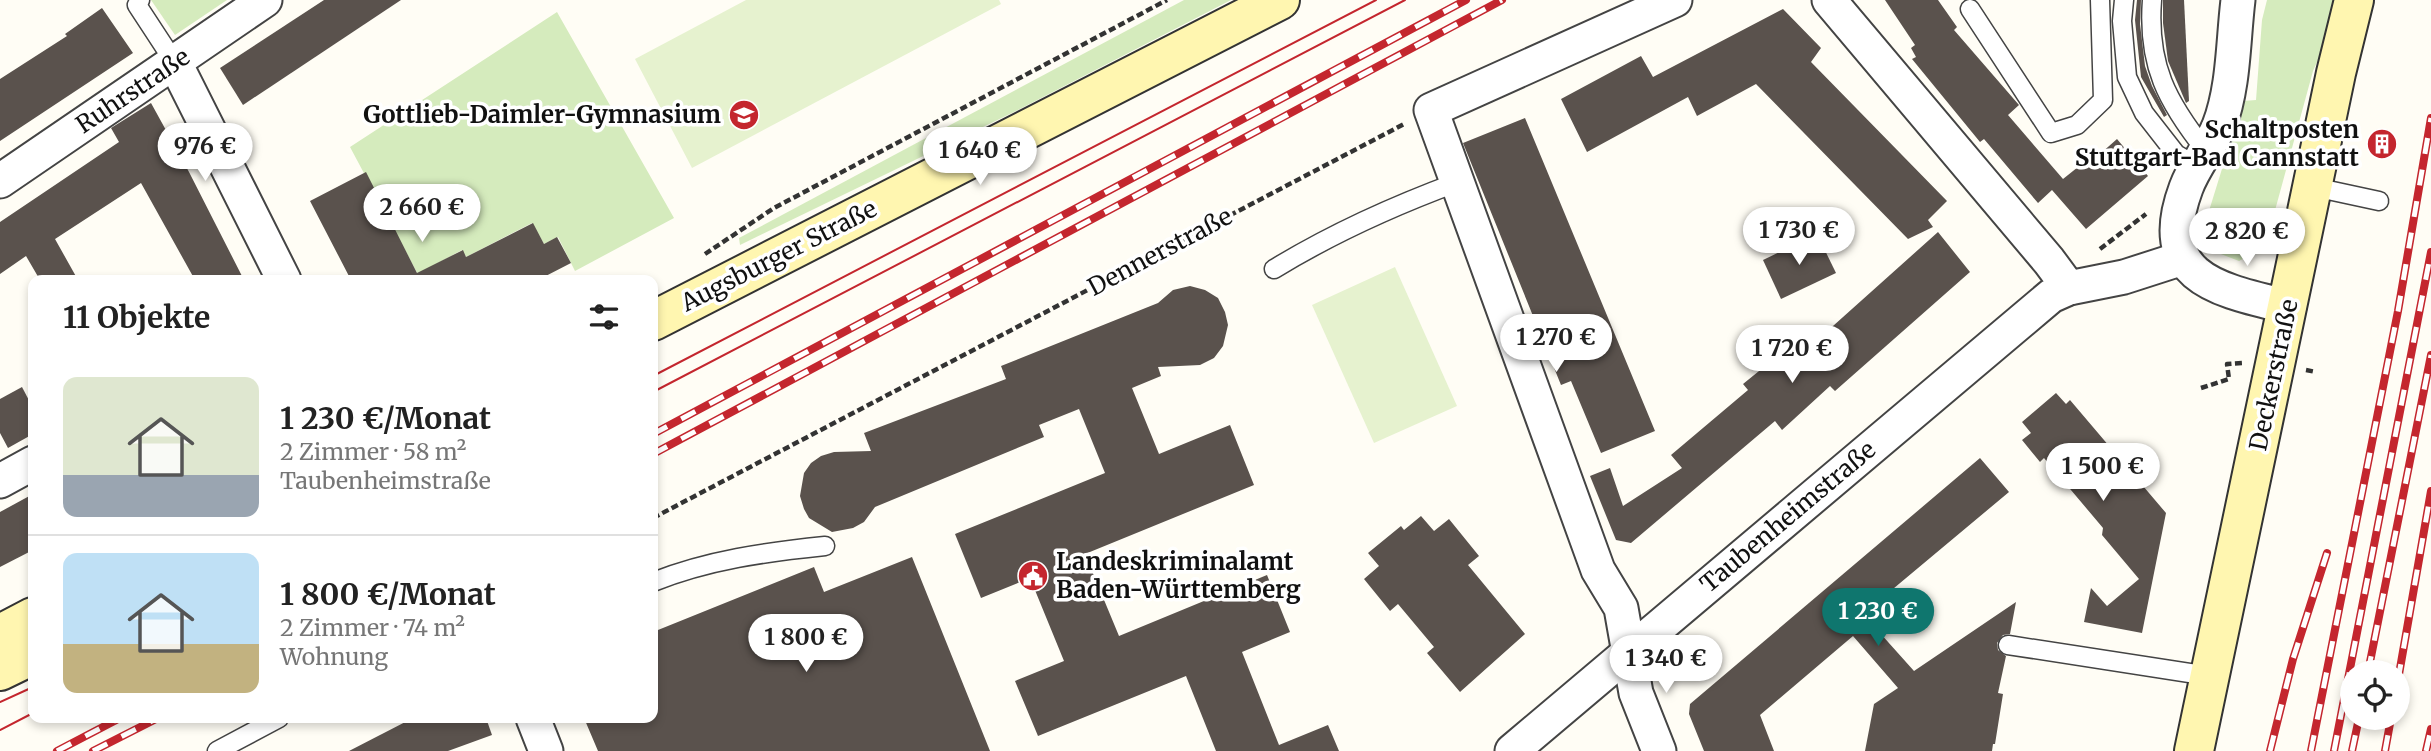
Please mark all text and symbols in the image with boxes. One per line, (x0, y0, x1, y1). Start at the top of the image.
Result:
street label: Ruhrstraße (70, 41, 196, 140)
school or university icon: Gottlieb-Daimler-Gymnasium (727, 98, 761, 132)
place label: Gottlieb-Daimler-Gymnasium (363, 99, 721, 130)
place label: Schaltposten Stuttgart-Bad Cannstatt (2075, 114, 2359, 173)
pin: 976 € (156, 124, 254, 183)
building icon: Schaltposten Stuttgart-Bad Cannstatt (2365, 127, 2399, 161)
pin: 1 640 € (915, 128, 1045, 187)
text: 976 € (174, 131, 236, 160)
text: 1 640 € (939, 135, 1021, 164)
pin: 2 660 € (357, 184, 487, 244)
text: 2 660 € (380, 192, 464, 221)
street label: Augsburger Straße (675, 193, 882, 319)
street label: Dennerstraße (1082, 201, 1237, 303)
pin: 1 730 € (1734, 208, 1864, 267)
pin: 2 820 € (2182, 208, 2312, 268)
text: 1 730 € (1759, 215, 1839, 244)
text: 2 820 € (2205, 216, 2289, 245)
street label: Deckerstraße (2242, 296, 2305, 454)
text: 11 Objekte (63, 298, 210, 336)
icon: filters (585, 298, 623, 336)
pin: 1 270 € (1491, 314, 1621, 374)
text: 1 270 € (1516, 322, 1596, 351)
pin: 1 720 € (1727, 326, 1857, 385)
text: 1 720 € (1752, 333, 1832, 362)
text: 1 230 €/Monat (280, 399, 491, 437)
icon: home (119, 405, 203, 489)
street label: Taubenheimstraße (1693, 434, 1882, 599)
text: 2 Zimmer · 58 m² (280, 437, 466, 466)
pin: 1 500 € (2038, 444, 2168, 503)
text: 1 500 € (2062, 451, 2144, 480)
text: Taubenheimstraße (280, 466, 491, 495)
place label: Landeskriminalamt Baden-Württemberg (1056, 546, 1301, 605)
public building icon: Landeskriminalamt Baden-Württemberg (1016, 559, 1050, 593)
text: 1 800 €/Monat (280, 575, 496, 613)
icon: home (119, 581, 203, 665)
pin: 1 230 € (1813, 588, 1943, 648)
text: 1 230 € (1838, 596, 1918, 625)
text: 2 Zimmer · 74 m² (280, 613, 465, 642)
pin: 1 800 € (741, 614, 871, 674)
text: 1 800 € (764, 622, 848, 651)
pin: 1 340 € (1601, 636, 1731, 695)
text: Wohnung (280, 642, 388, 671)
text: 1 340 € (1625, 643, 1707, 672)
map controls (2340, 660, 2410, 730)
button: locate (2340, 660, 2410, 730)

